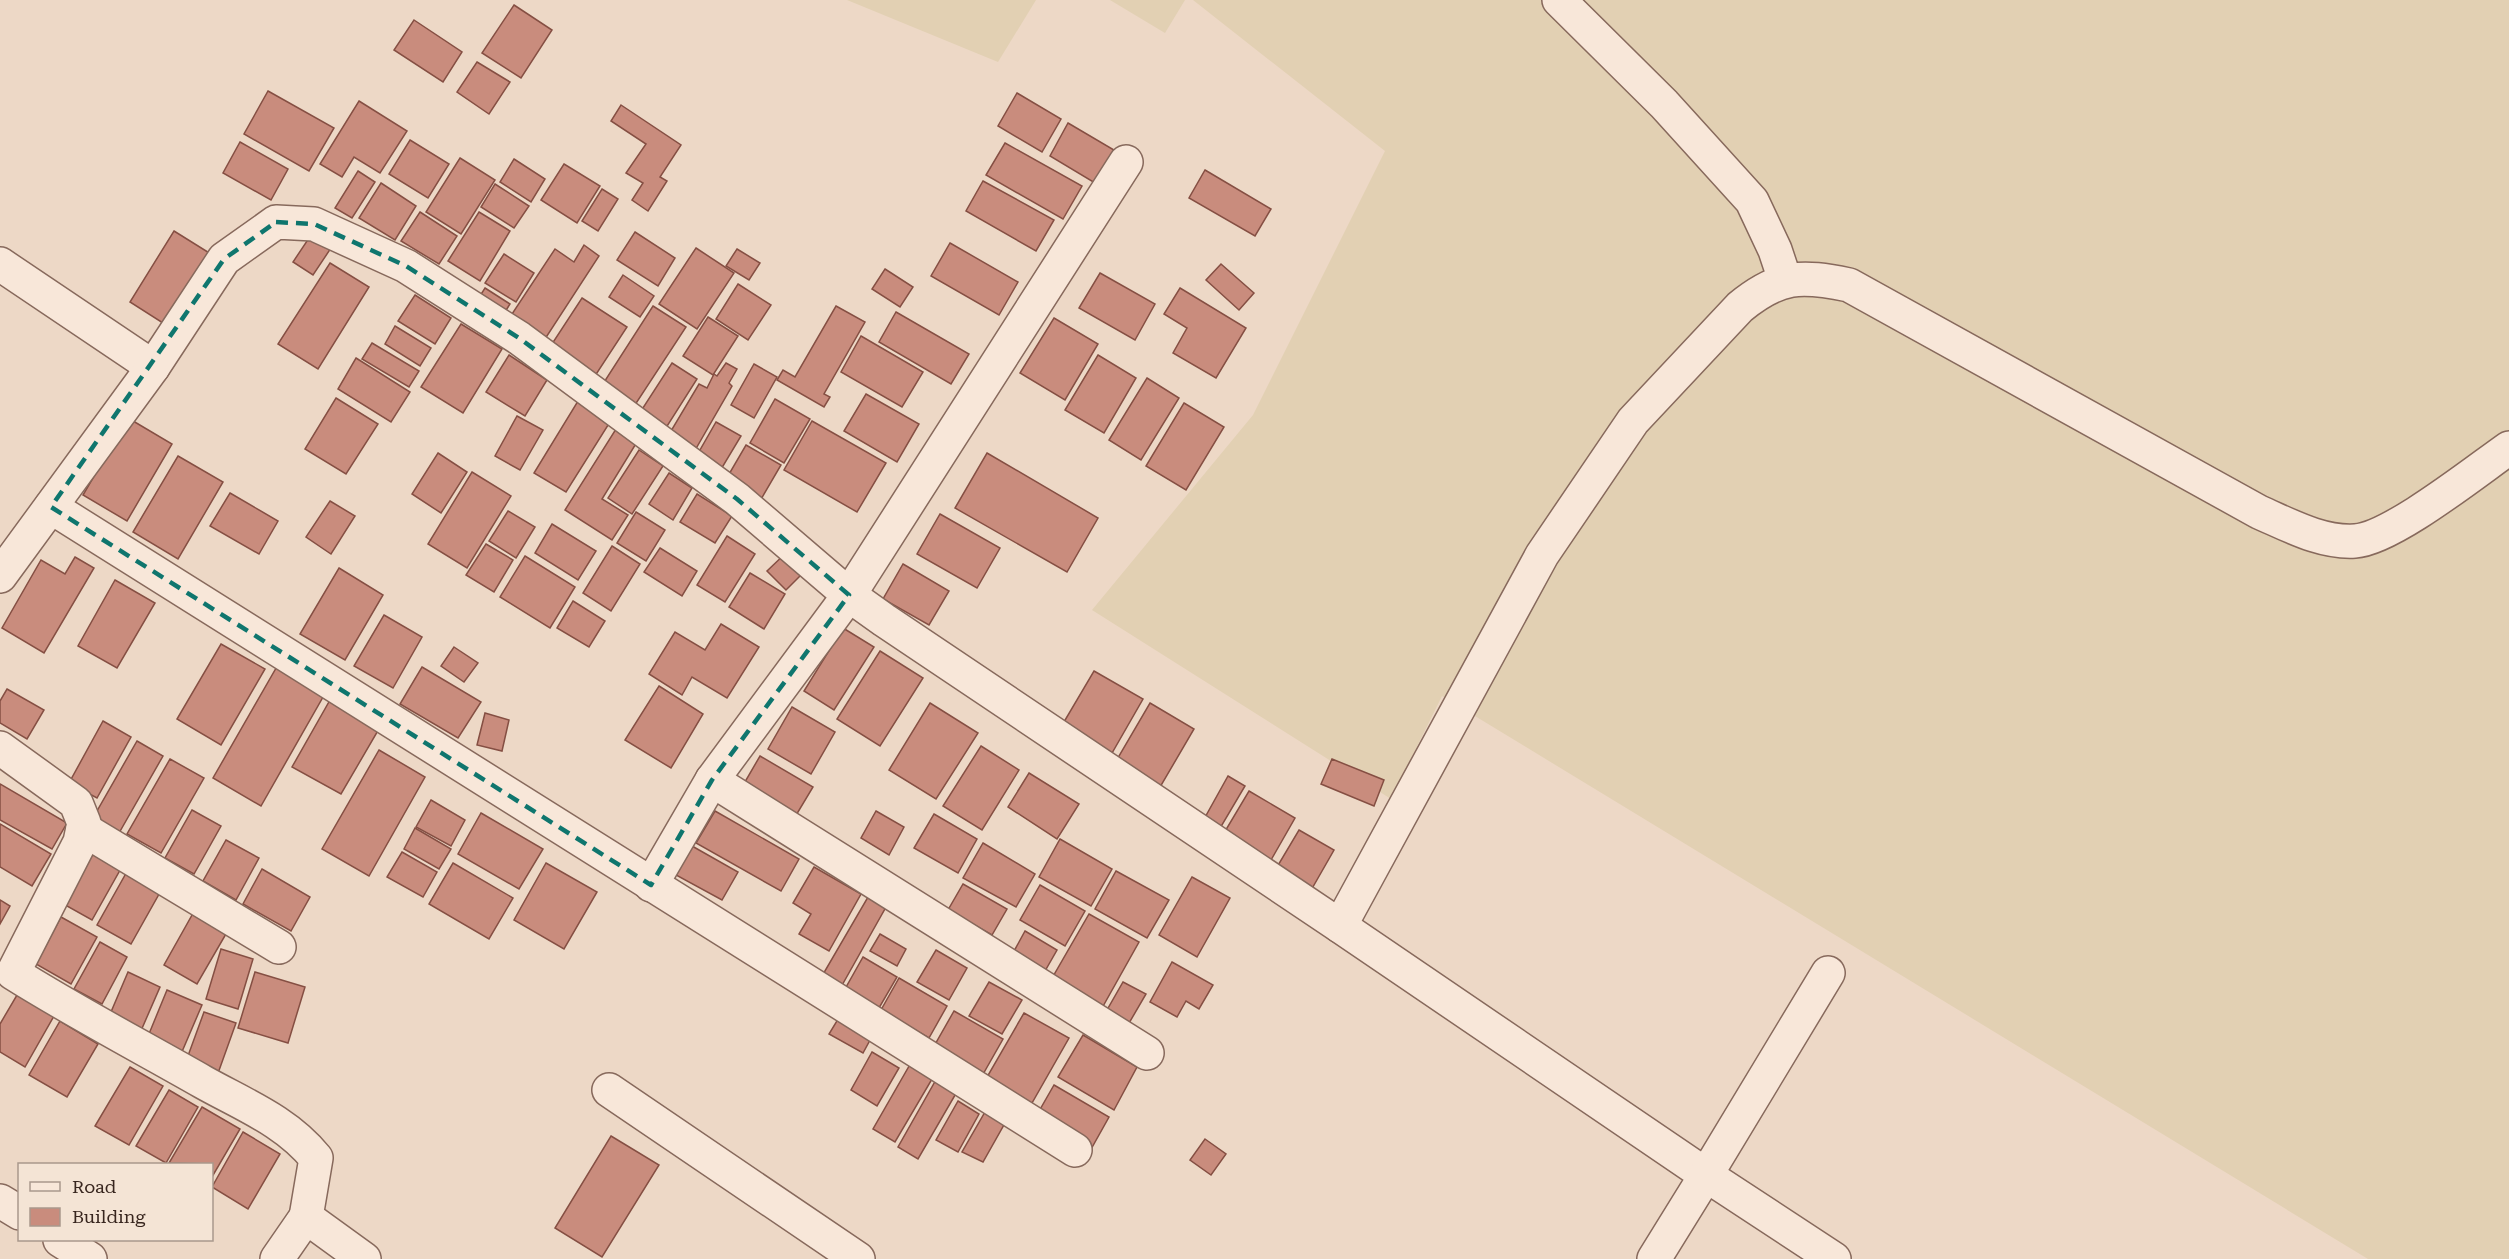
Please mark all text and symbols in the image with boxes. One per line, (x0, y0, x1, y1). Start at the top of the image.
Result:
legend (18, 1163, 213, 1241)
text: Road (72, 1176, 117, 1197)
text: Building (72, 1206, 146, 1227)

